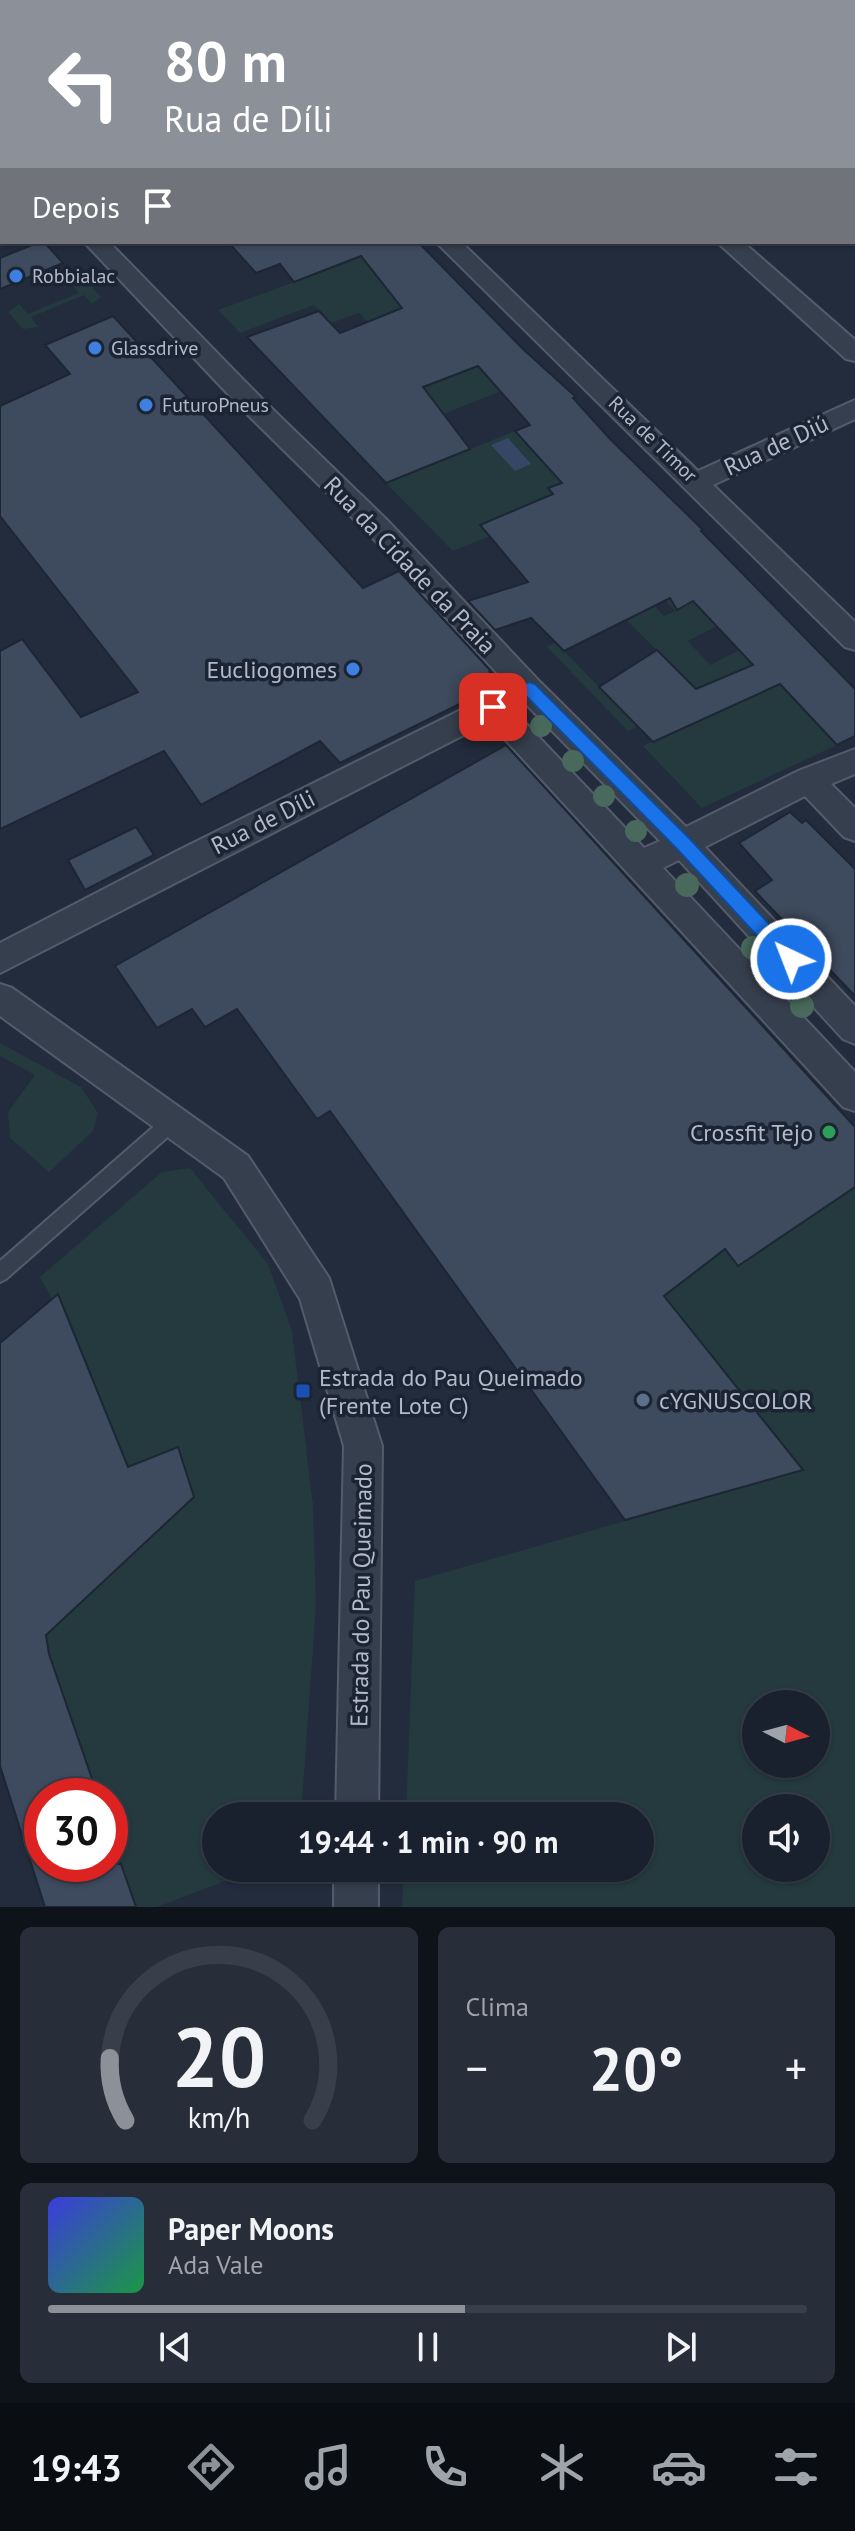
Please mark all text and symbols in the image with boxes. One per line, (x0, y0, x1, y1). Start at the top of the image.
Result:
text: 80 m (164, 25, 287, 97)
icon: left (32, 32, 136, 136)
text: Rua de Díli (164, 95, 333, 142)
icon: arrive (136, 184, 180, 228)
text: Depois (32, 187, 120, 226)
place label: Robbialac (32, 263, 115, 289)
marker: Robbialac (7, 267, 25, 285)
place label: Glassdrive (111, 335, 198, 361)
marker: Glassdrive (86, 339, 104, 357)
street label: Rua de Timor (603, 390, 703, 488)
place label: FuturoPneus (162, 392, 269, 418)
marker: FuturoPneus (137, 396, 155, 414)
street label: Rua de Diú (719, 407, 833, 483)
street label: Rua da Cidade da Praia (317, 470, 503, 660)
place label: Eucliogomes (207, 654, 337, 685)
marker: Eucliogomes (344, 660, 362, 678)
pin (459, 673, 527, 741)
icon: arrive (471, 685, 515, 729)
street label: Rua de Díli (206, 783, 320, 861)
position arrow (749, 917, 833, 1001)
place label: Crossfit Tejo (690, 1117, 813, 1148)
marker: Crossfit Tejo (820, 1123, 838, 1141)
place label: Estrada do Pau Queimado (Frente Lote C) (319, 1362, 583, 1421)
marker: Estrada do Pau Queimado (Frente Lote C) (294, 1382, 312, 1400)
place label: cYGNUSCOLOR (659, 1385, 812, 1416)
marker: cYGNUSCOLOR (634, 1391, 652, 1409)
street label: Estrada do Pau Queimado (343, 1463, 379, 1727)
north arrow (742, 1690, 830, 1778)
map controls (742, 1690, 830, 1882)
speed limit sign: 30 (24, 1778, 128, 1882)
button: sound (742, 1794, 830, 1882)
text: 19:44 · 1 min · 90 m (298, 1822, 558, 1861)
text: Clima (466, 1990, 529, 2023)
text: 20 (172, 2002, 266, 2110)
text: 20° (589, 2029, 683, 2107)
text: − (466, 2039, 488, 2096)
text: + (785, 2039, 807, 2096)
text: km/h (187, 2099, 250, 2136)
text: Paper Moons (168, 2209, 334, 2248)
text: Ada Vale (168, 2248, 263, 2281)
icon: previous (153, 2325, 197, 2369)
icon: pause (406, 2325, 450, 2369)
icon: next (659, 2325, 703, 2369)
icon: directions (183, 2439, 239, 2495)
icon: music (300, 2439, 356, 2495)
icon: phone (417, 2439, 473, 2495)
icon: climate (534, 2439, 590, 2495)
icon: car (651, 2439, 707, 2495)
icon: filters (768, 2439, 824, 2495)
text: 19:43 (31, 2444, 122, 2491)

